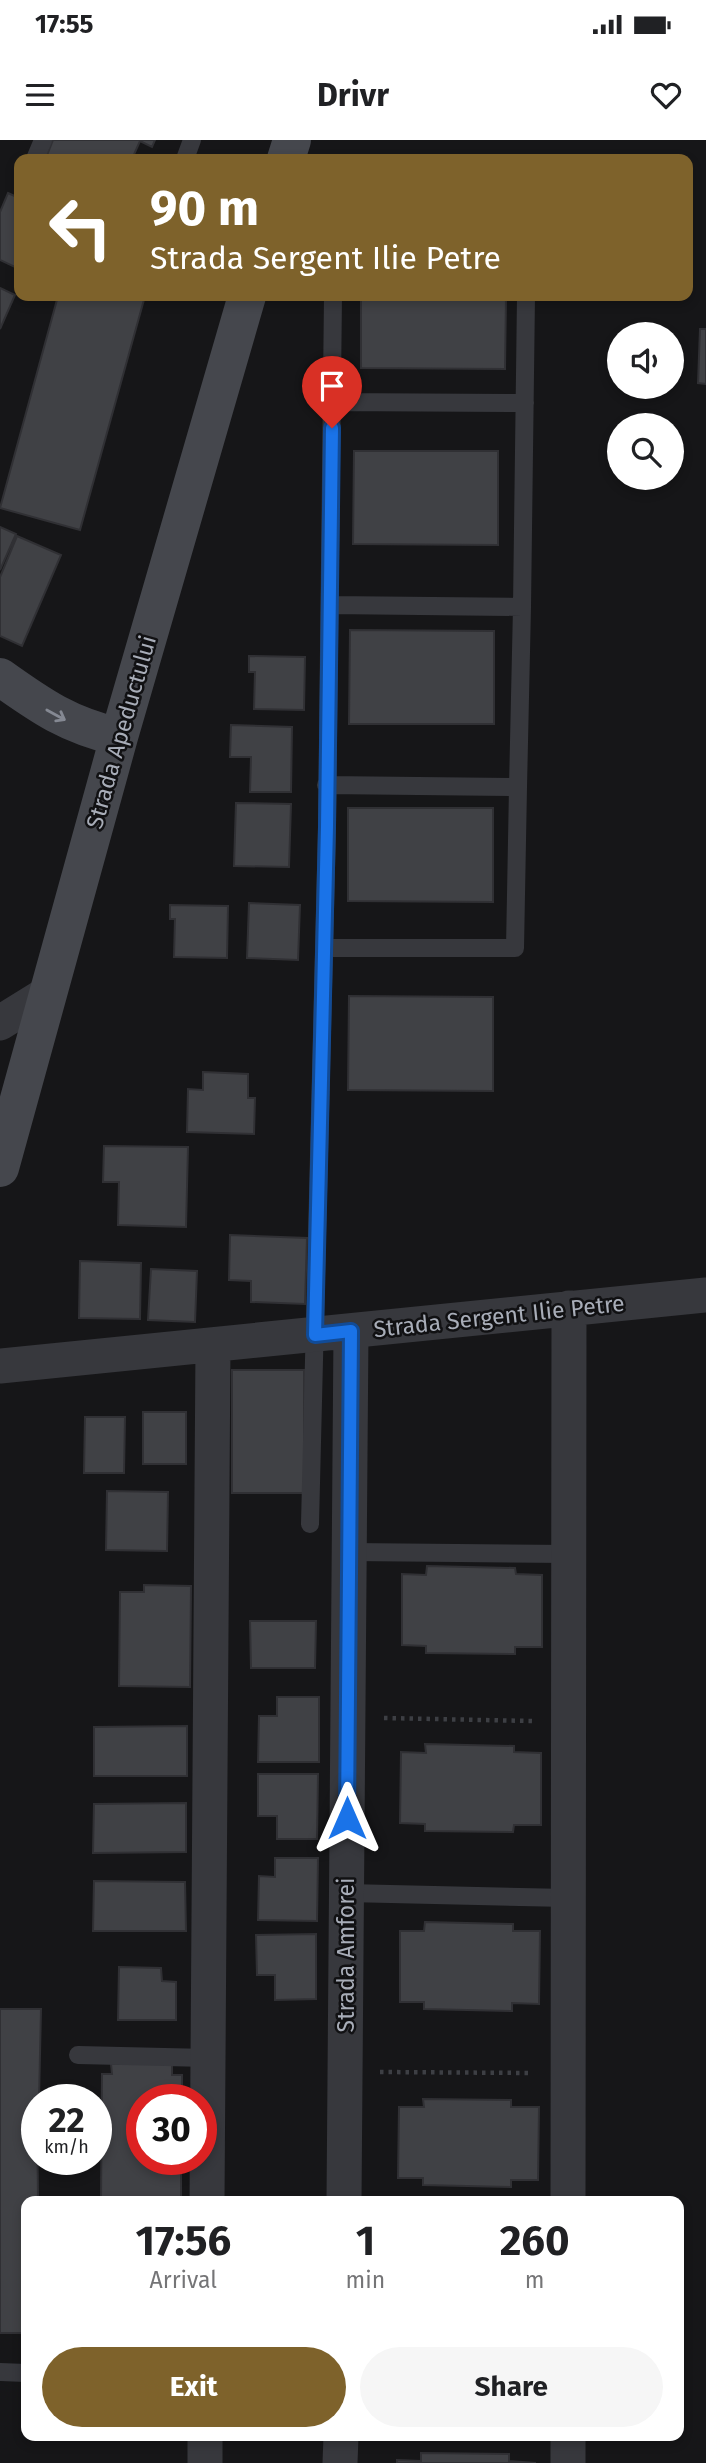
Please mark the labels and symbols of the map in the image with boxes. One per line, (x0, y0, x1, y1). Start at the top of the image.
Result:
pin (302, 356, 362, 428)
street label: Strada Apeductului (80, 632, 162, 832)
one-way arrow (45, 709, 66, 722)
street label: Strada Sergent Ilie Petre (372, 1289, 626, 1343)
position arrow (310, 1781, 384, 1855)
street label: Strada Amforei (332, 1878, 360, 2032)
speed limit sign: 30 (126, 2084, 217, 2175)

